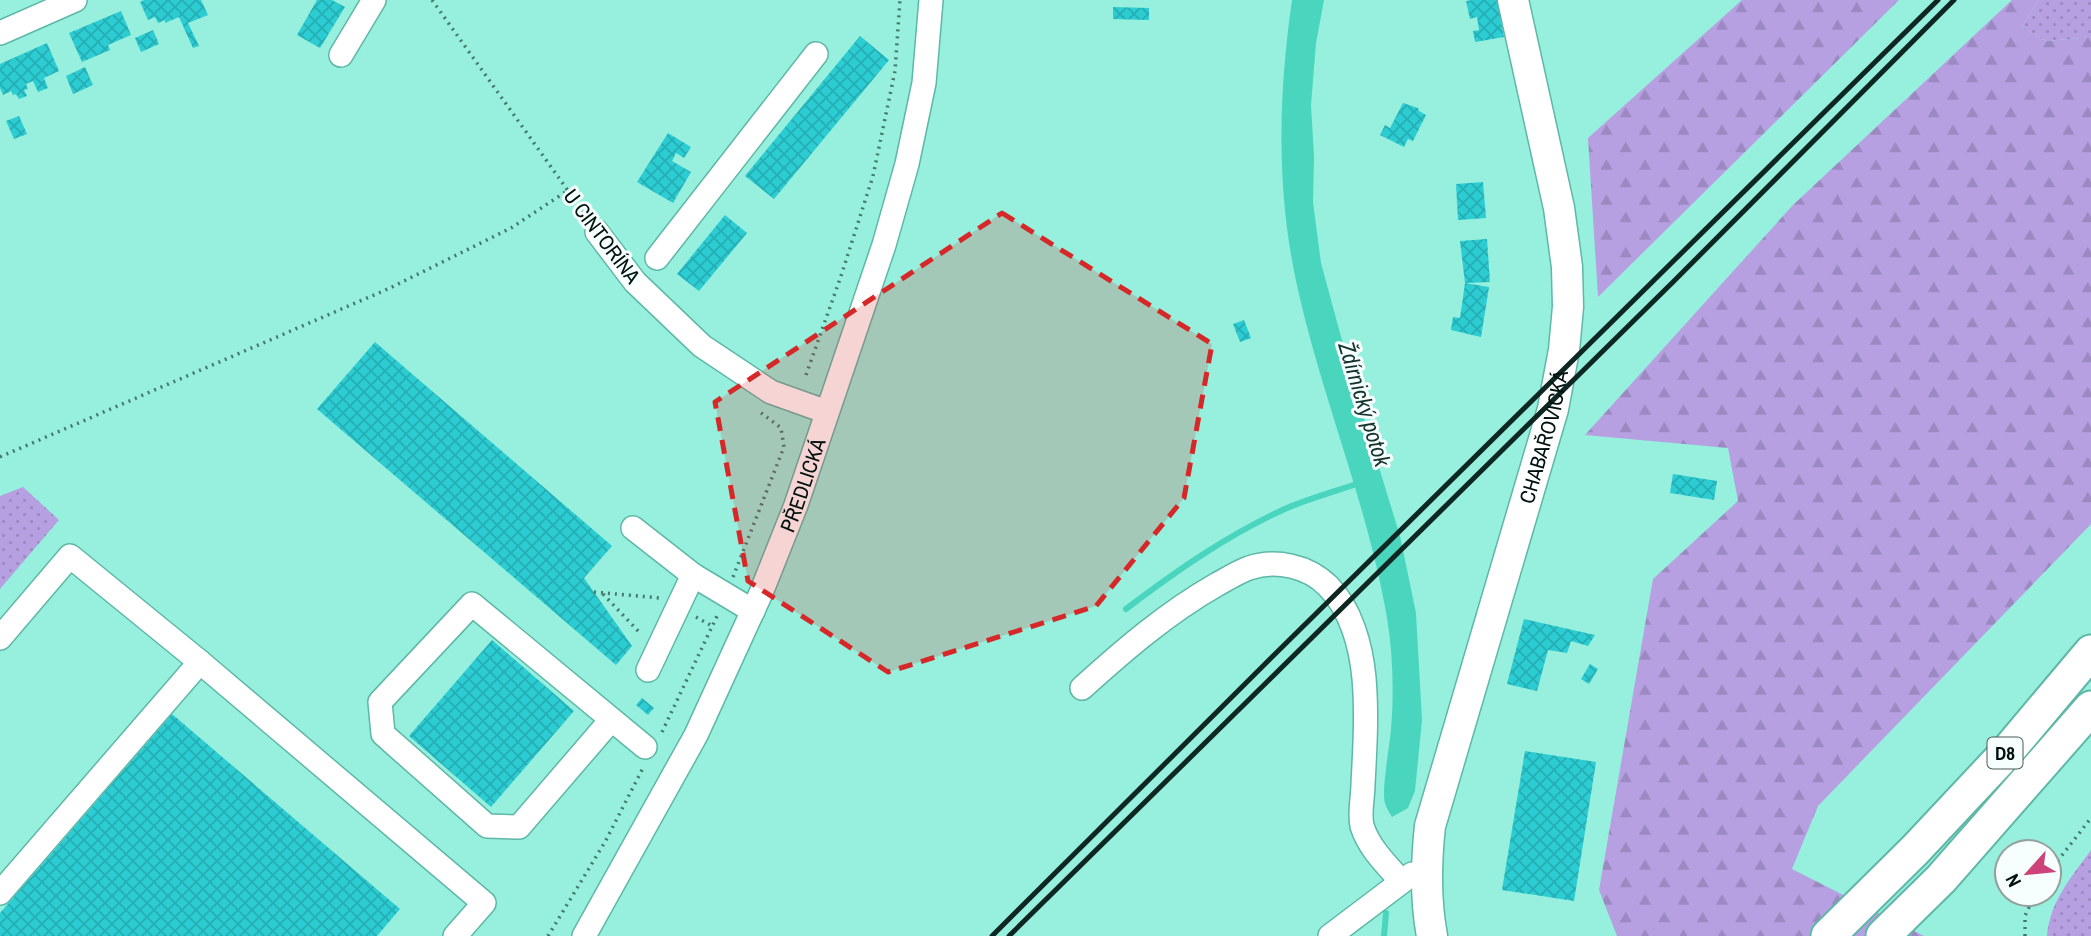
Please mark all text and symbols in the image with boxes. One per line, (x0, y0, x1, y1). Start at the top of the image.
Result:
street label: U CINTORÍNA (557, 183, 647, 290)
water label: Ždírnický potok (1331, 337, 1399, 472)
street label: CHABAŘOVICKÁ (1511, 367, 1575, 507)
street label: PŘEDLICKÁ (772, 434, 832, 536)
road number: D8 (1988, 738, 2022, 768)
north arrow (1993, 838, 2063, 908)
text: N (1999, 870, 2027, 892)

